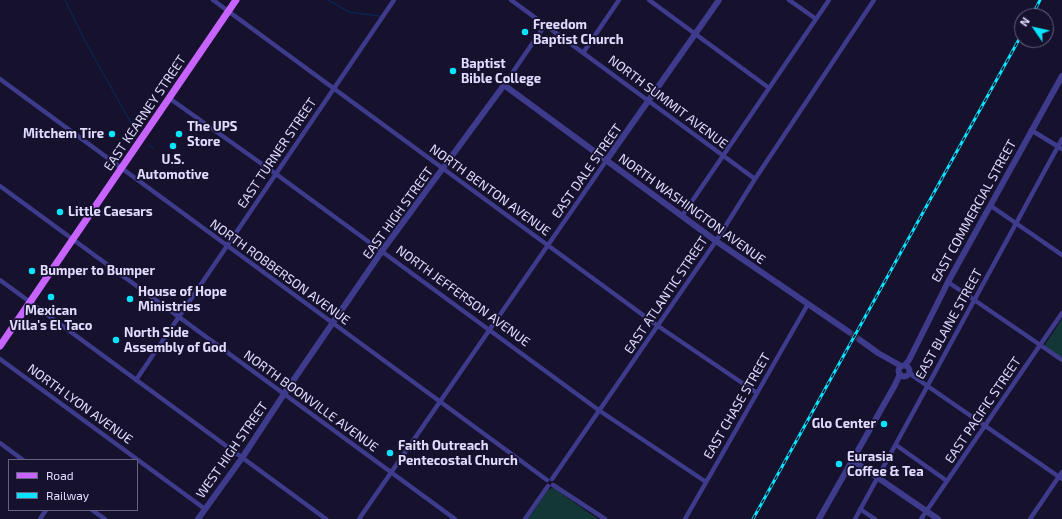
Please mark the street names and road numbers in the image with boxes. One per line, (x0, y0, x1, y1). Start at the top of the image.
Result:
street label: EAST KEARNEY STREET (101, 52, 189, 174)
street label: NORTH SUMMIT AVENUE (605, 52, 731, 152)
street label: EAST TURNER STREET (234, 95, 320, 211)
street label: EAST DALE STREET (549, 121, 625, 221)
street label: EAST COMMERCIAL STREET (928, 137, 1020, 285)
street label: NORTH BENTON AVENUE (427, 141, 553, 239)
street label: NORTH WASHINGTON AVENUE (616, 150, 768, 268)
street label: EAST HIGH STREET (359, 164, 437, 262)
street label: NORTH ROBBERSON AVENUE (207, 216, 353, 328)
street label: EAST ATLANTIC STREET (621, 233, 711, 357)
street label: NORTH JEFFERSON AVENUE (393, 242, 533, 350)
street label: EAST BLAINE STREET (912, 266, 986, 382)
street label: NORTH BOONVILLE AVENUE (241, 347, 381, 455)
street label: EAST CHASE STREET (700, 350, 774, 462)
street label: EAST PACIFIC STREET (942, 354, 1024, 466)
street label: NORTH LYON AVENUE (24, 361, 136, 447)
street label: WEST HIGH STREET (193, 399, 271, 501)

